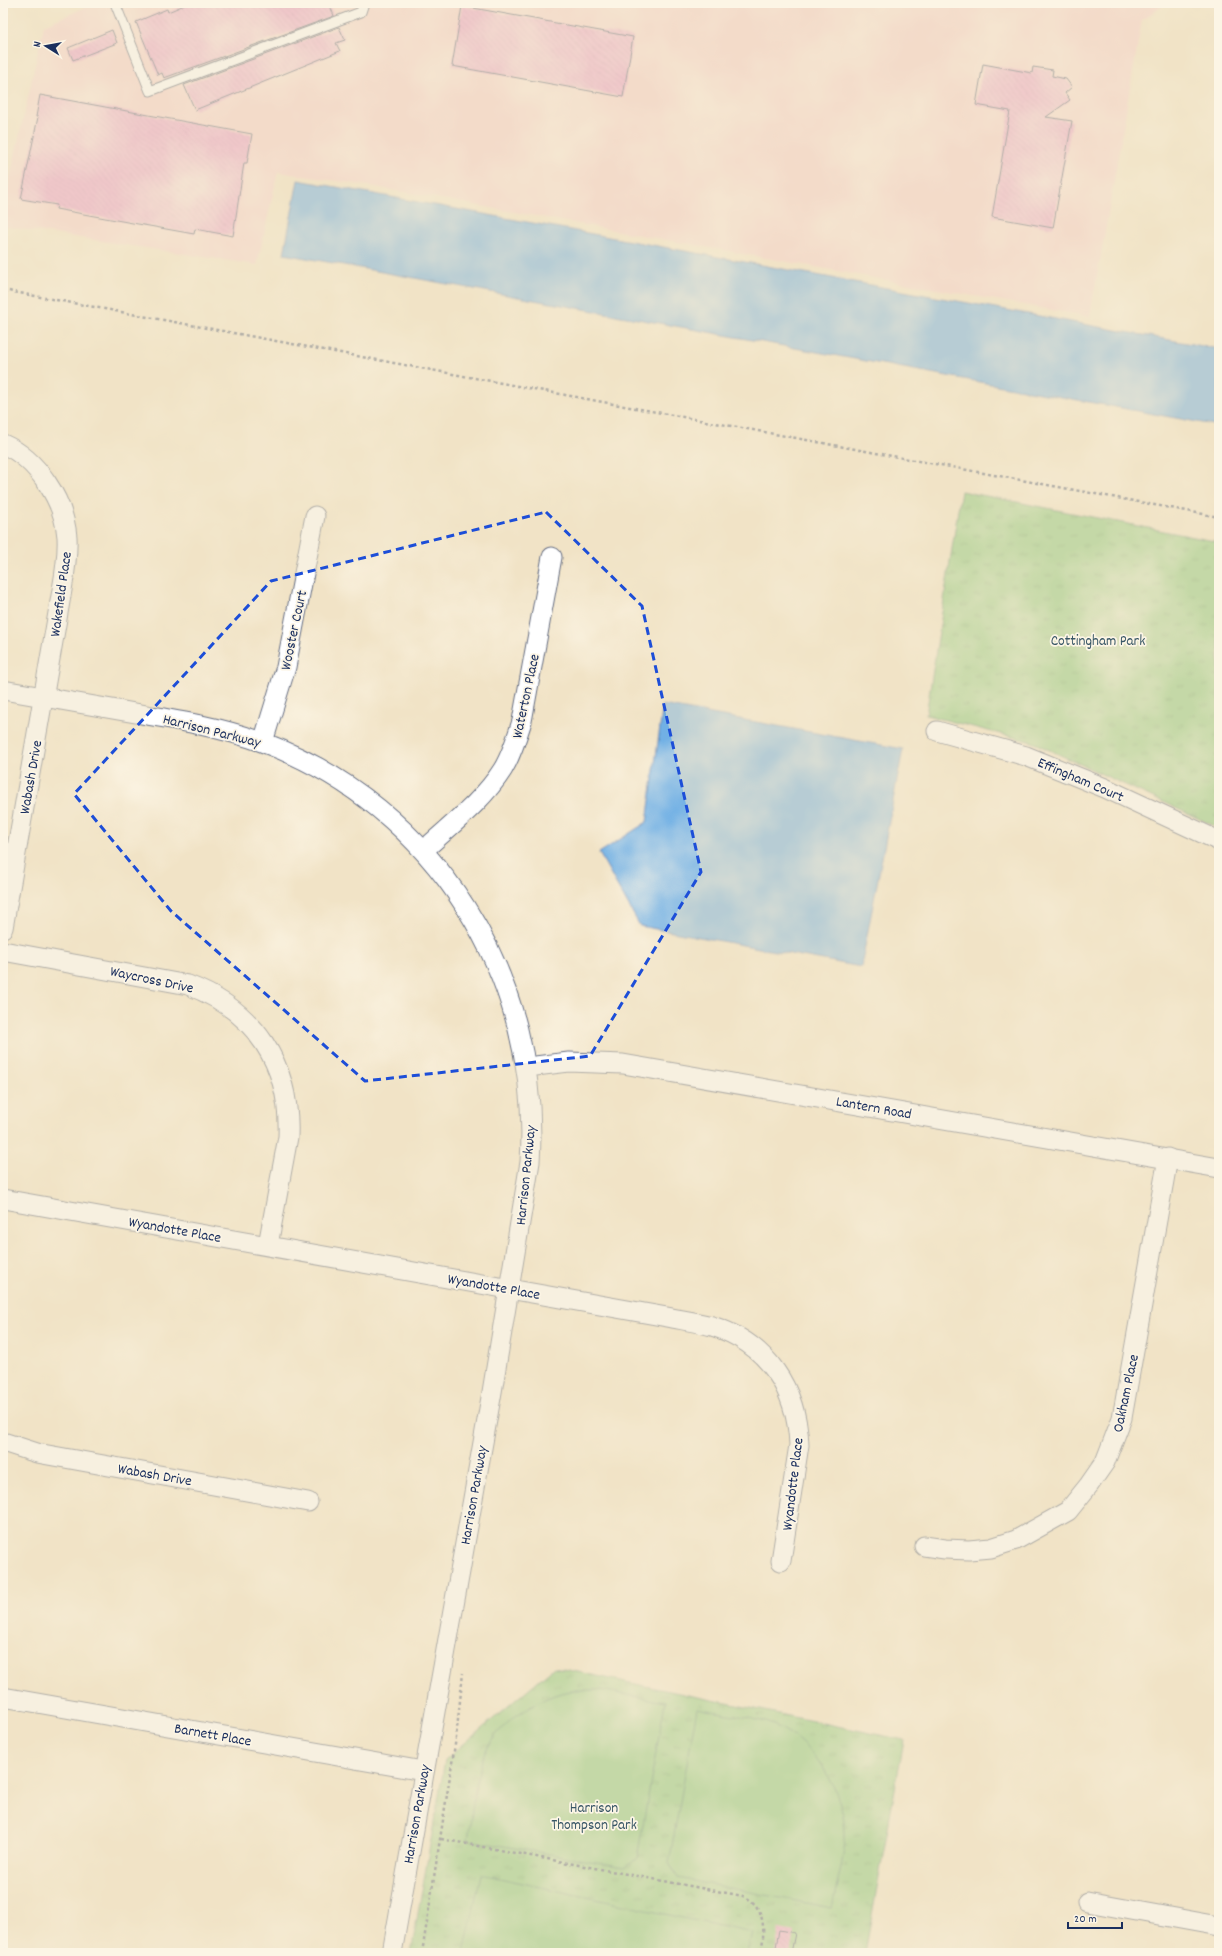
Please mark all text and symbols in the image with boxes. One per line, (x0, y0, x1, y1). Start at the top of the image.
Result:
north arrow (26, 26, 66, 66)
text: N (30, 40, 47, 49)
street label: Wakefield Place (45, 550, 79, 638)
street label: Wooster Court (276, 588, 314, 672)
park label: Cottingham Park (1051, 631, 1145, 653)
street label: Waterton Place (507, 652, 547, 741)
street label: Harrison Parkway (160, 709, 264, 755)
street label: Wabash Drive (15, 738, 49, 816)
street label: Effingham Court (1034, 753, 1127, 809)
street label: Waycross Drive (108, 961, 196, 1001)
street label: Lantern Road (834, 1092, 913, 1126)
street label: Harrison Parkway (511, 1123, 543, 1226)
street label: Wyandotte Place (127, 1212, 223, 1250)
street label: Wyandotte Place (446, 1269, 542, 1307)
street label: Oakham Place (1108, 1352, 1146, 1435)
street label: Wyandotte Place (777, 1436, 811, 1532)
street label: Harrison Parkway (455, 1443, 495, 1547)
street label: Wabash Drive (116, 1459, 194, 1493)
street label: Barnett Place (172, 1718, 253, 1754)
street label: Harrison Parkway (398, 1762, 438, 1866)
park label: Harrison Thompson Park (551, 1798, 637, 1837)
scale bar (1068, 1904, 1122, 1930)
text: 20 m (1074, 1911, 1097, 1928)

